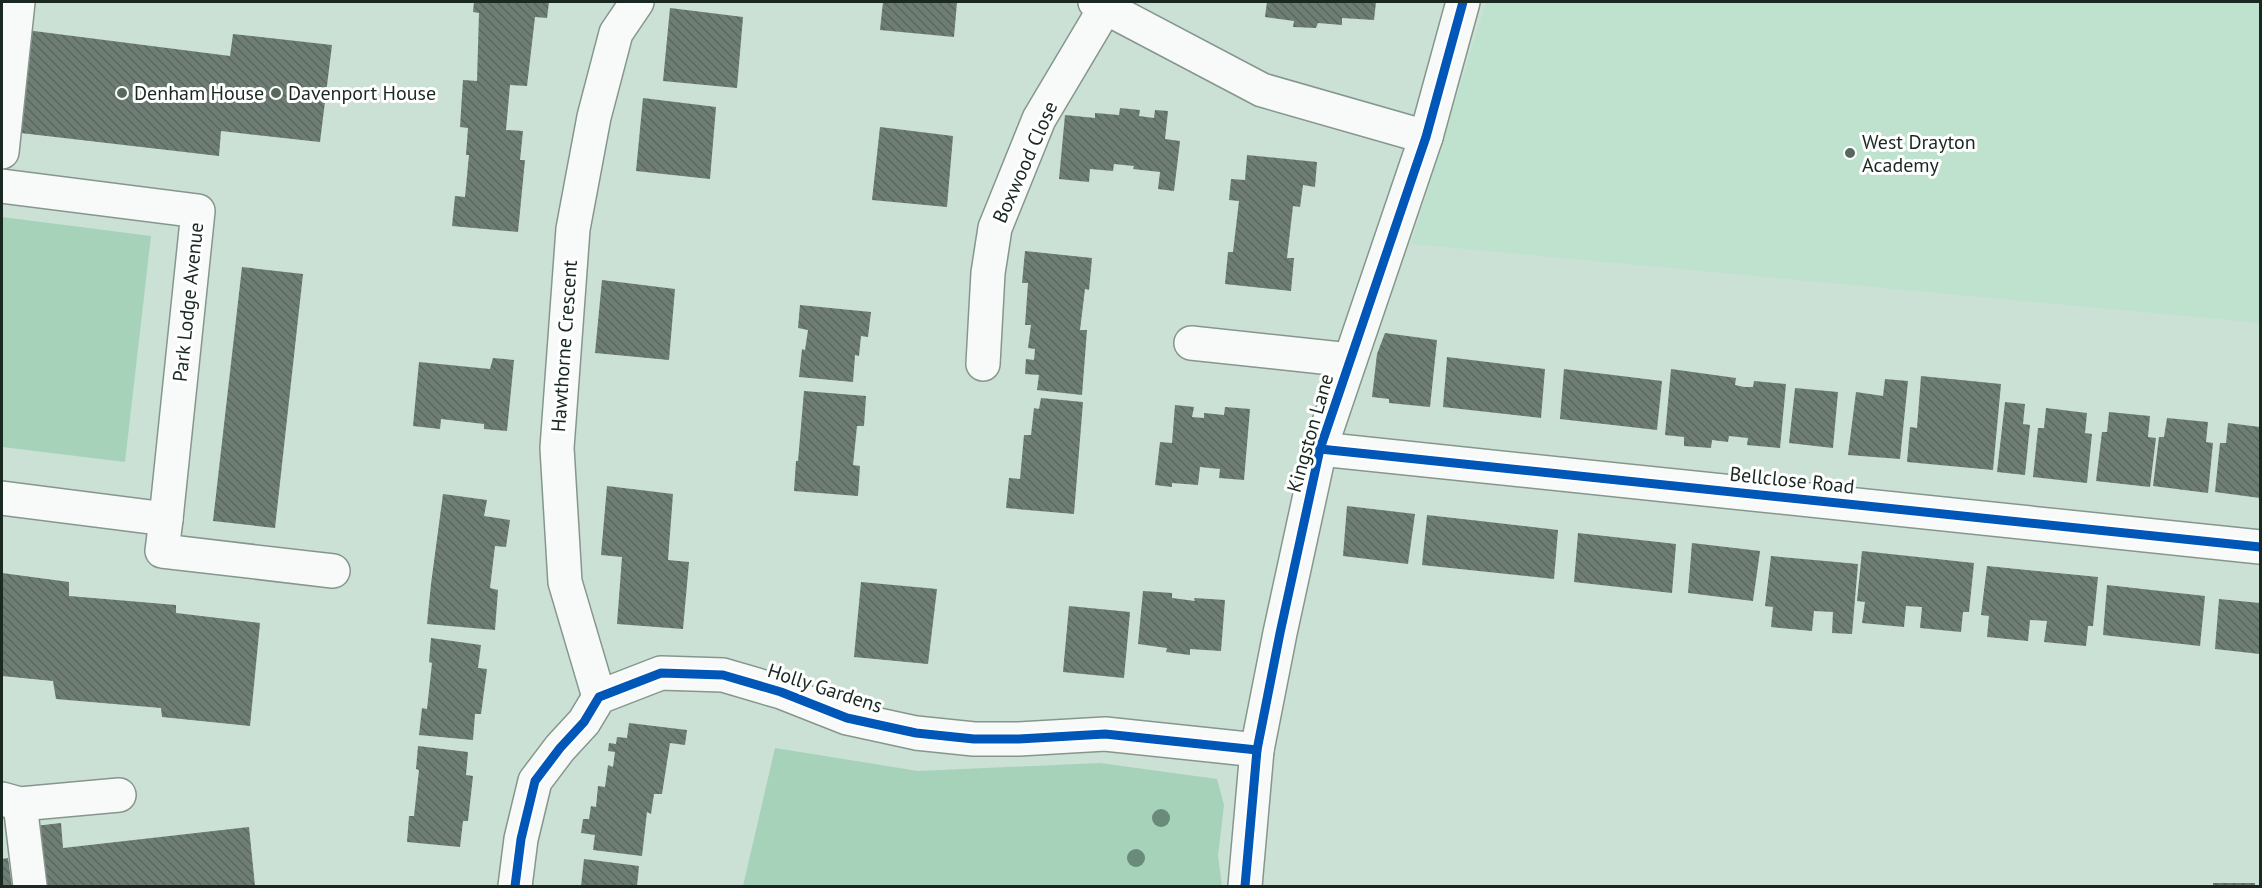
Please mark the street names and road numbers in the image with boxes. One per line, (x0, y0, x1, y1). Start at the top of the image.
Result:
street label: Boxwood Close (987, 97, 1063, 227)
street label: Park Lodge Avenue (167, 221, 209, 383)
street label: Hawthorne Crescent (545, 259, 583, 433)
street label: Kingston Lane (1281, 371, 1339, 495)
street label: Bellclose Road (1728, 461, 1856, 499)
street label: Holly Gardens (764, 657, 886, 719)

